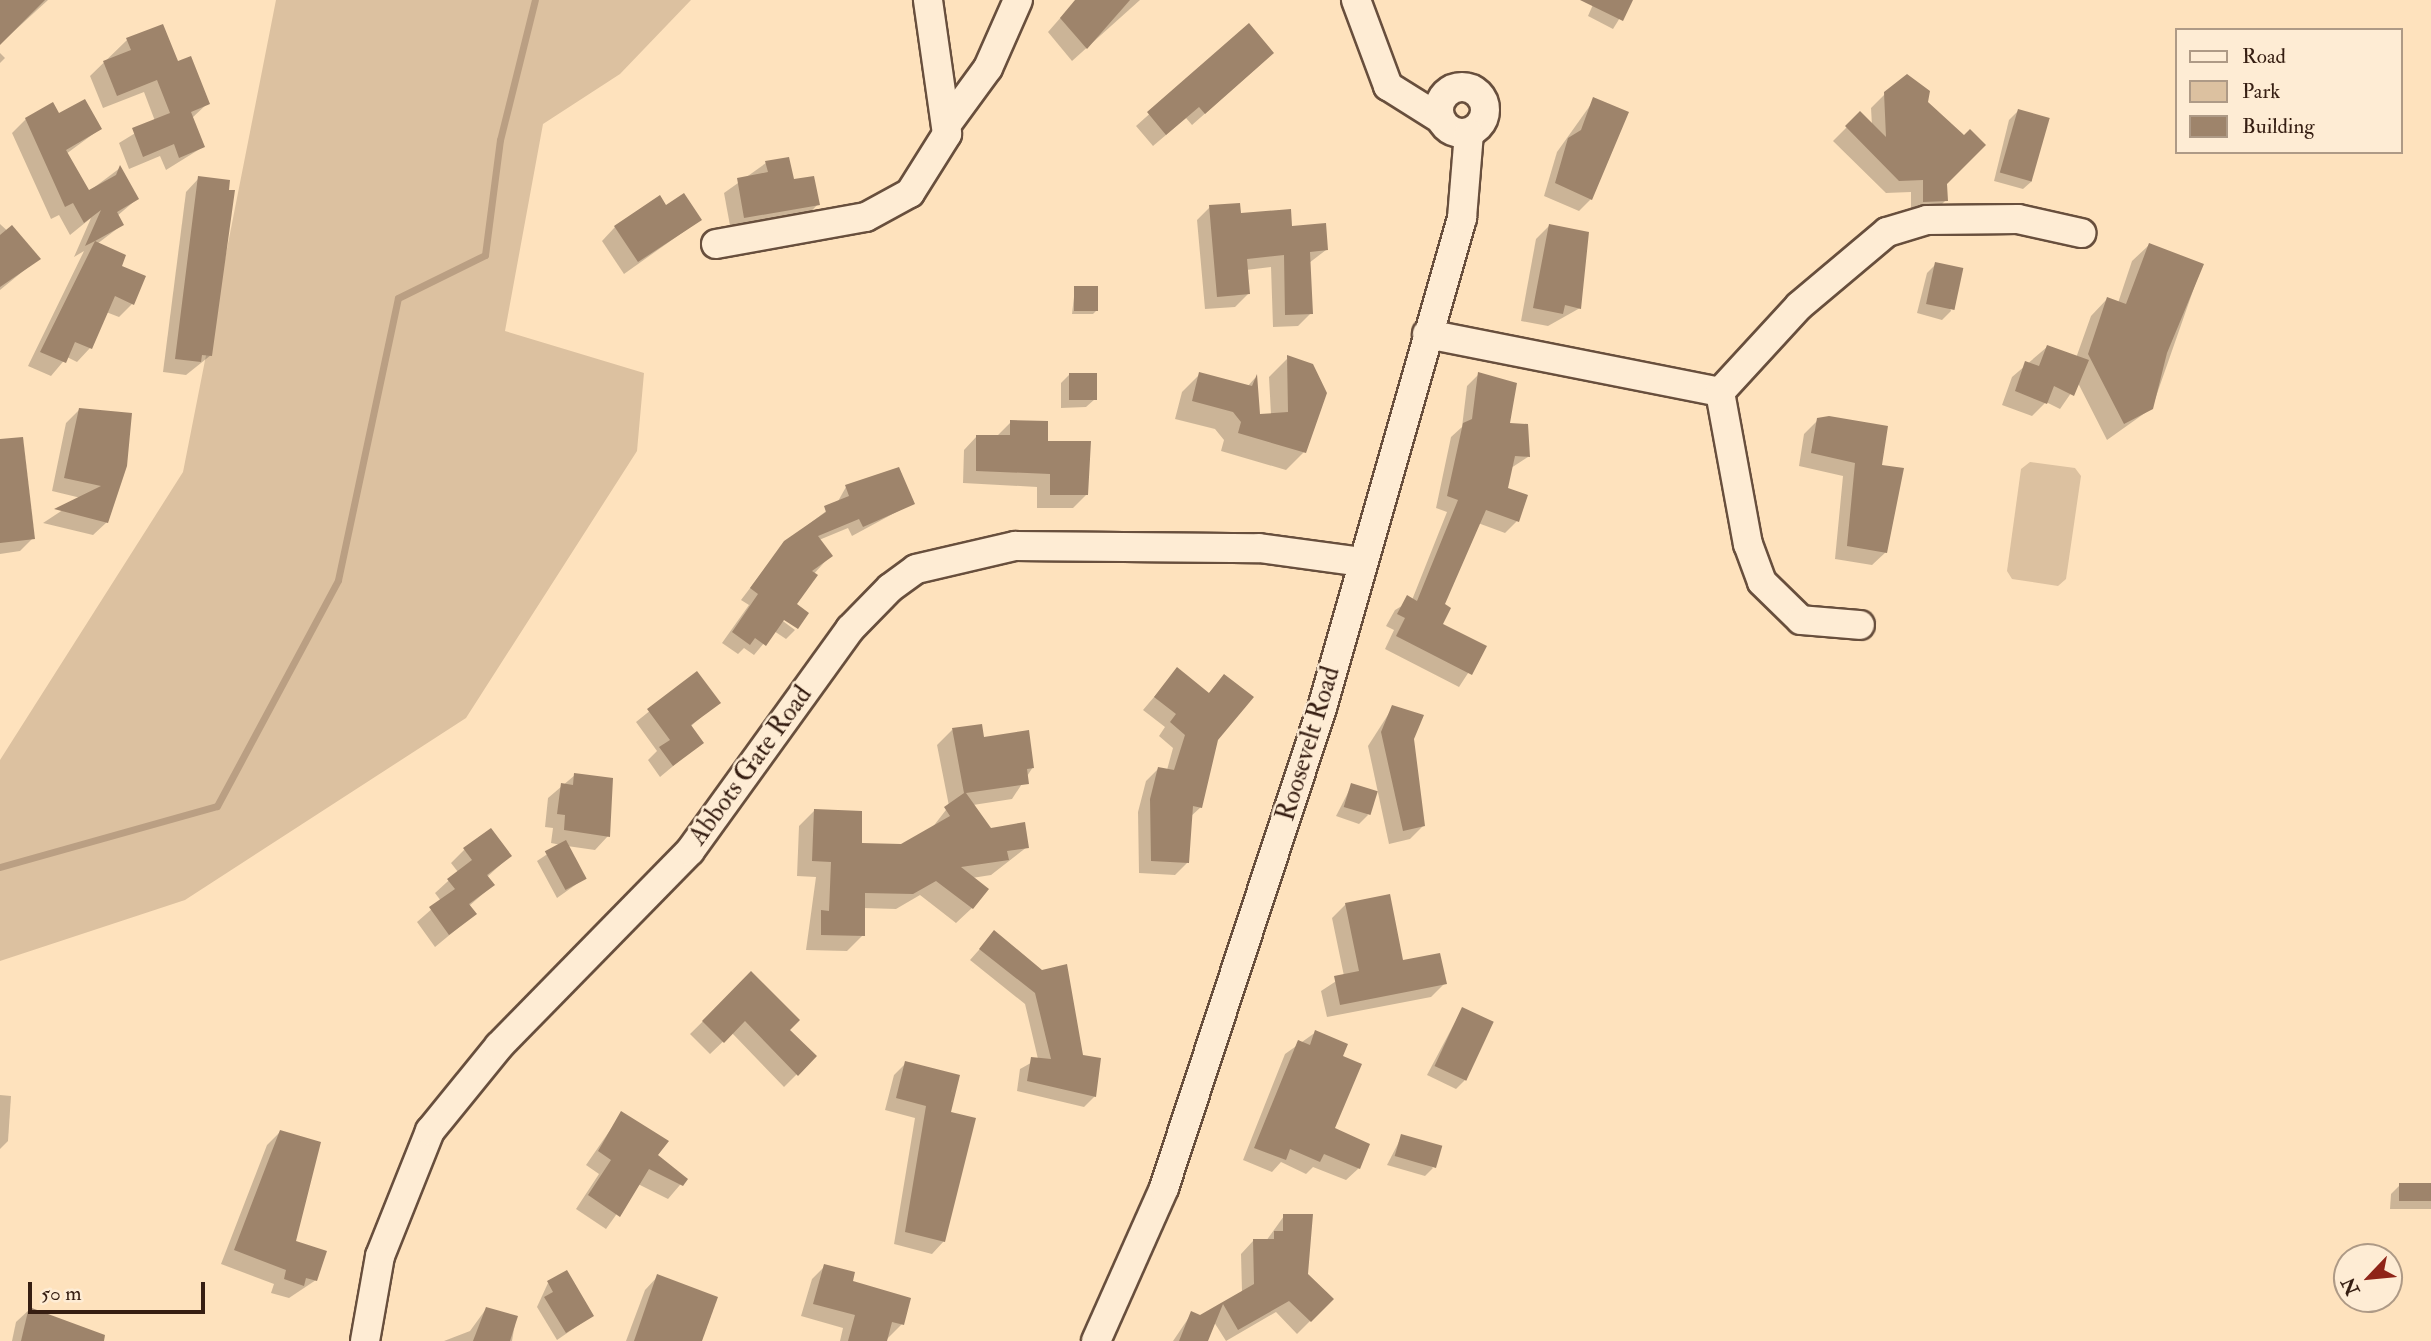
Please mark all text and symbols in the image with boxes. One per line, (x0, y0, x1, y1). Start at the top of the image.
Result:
legend (2176, 28, 2403, 154)
text: Road (2242, 43, 2286, 70)
text: Park (2242, 78, 2280, 105)
text: Building (2242, 113, 2315, 140)
street label: Roosevelt Road (1271, 663, 1347, 825)
street label: Abbots Gate Road (683, 680, 819, 852)
north arrow (2333, 1243, 2403, 1313)
scale bar (32, 1268, 208, 1312)
text: N (2336, 1273, 2365, 1299)
text: 50 m (41, 1280, 82, 1307)

